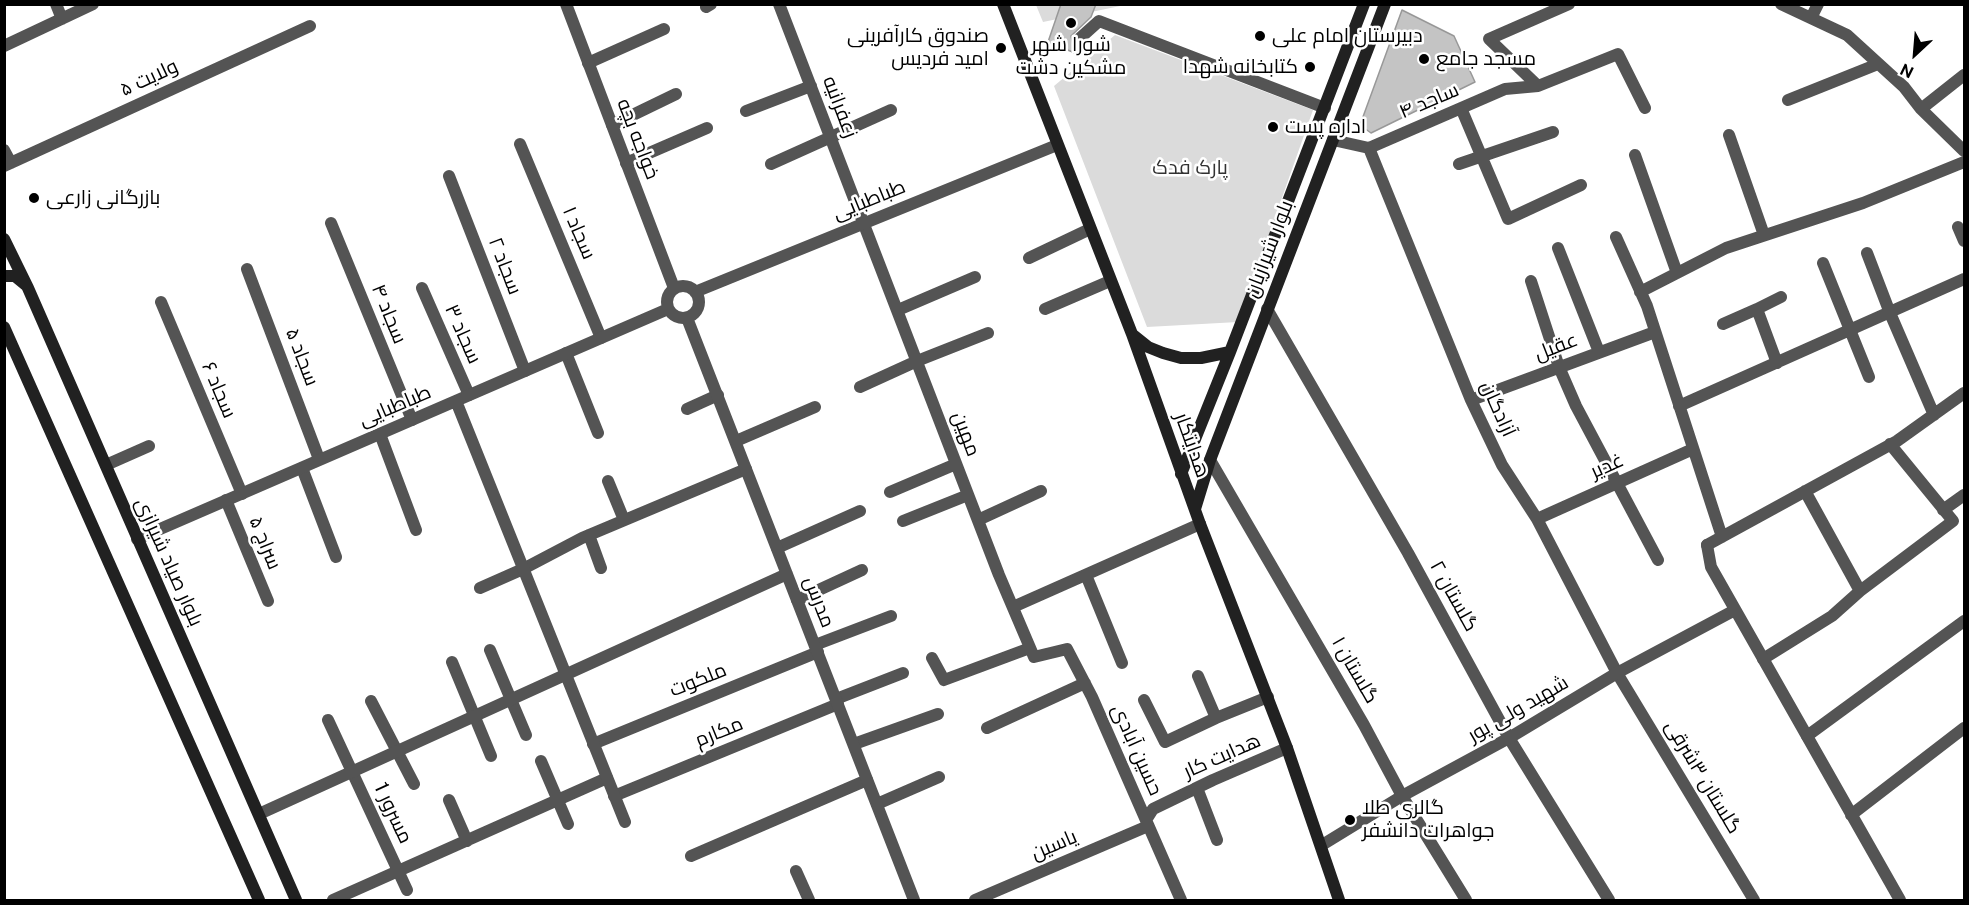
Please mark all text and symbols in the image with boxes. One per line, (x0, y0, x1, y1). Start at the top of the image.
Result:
marker: شورا شهر مشکین دشت (1064, 16, 1078, 30)
place label: صندوق کارآفرینی امید فردیس (847, 24, 989, 71)
place label: دبیرستان امام علی (1272, 24, 1423, 48)
north arrow (1885, 24, 1945, 84)
marker: دبیرستان امام علی (1253, 29, 1267, 43)
place label: شورا شهر مشکین دشت (1016, 33, 1126, 80)
marker: صندوق کارآفرینی امید فردیس (994, 41, 1008, 55)
place label: مسجد جامع (1436, 47, 1536, 71)
marker: مسجد جامع (1417, 52, 1431, 66)
street label: ولایت ۵ (116, 54, 182, 102)
place label: کتابخانه شهدا (1183, 55, 1298, 79)
text: N (1897, 59, 1917, 82)
marker: کتابخانه شهدا (1303, 60, 1317, 74)
street label: زعفرانیه (817, 73, 863, 141)
street label: ساجد ۴ (1396, 78, 1462, 124)
street label: خواجه بچه (612, 95, 664, 183)
place label: اداره پست (1285, 115, 1366, 139)
marker: اداره پست (1266, 120, 1280, 134)
park label: پارک فدک (1152, 156, 1228, 180)
street label: طباطبایی (829, 175, 909, 225)
place label: بازرگانی زارعی (46, 186, 160, 210)
marker: بازرگانی زارعی (27, 191, 41, 205)
street label: بلوار شیرازیان (1239, 197, 1299, 301)
street label: سجاد ۱ (557, 203, 601, 263)
street label: سجاد ۲ (483, 234, 527, 298)
street label: سجاد ۴ (366, 281, 412, 347)
street label: سجاد ۳ (439, 301, 487, 367)
street label: سجاد ۵ (280, 325, 324, 389)
street label: عقیل (1531, 328, 1581, 366)
street label: سجاد ۶ (197, 358, 241, 422)
street label: آزادگان (1475, 377, 1521, 441)
street label: طباطبایی (355, 380, 435, 432)
street label: مهین (947, 408, 985, 460)
street label: هدایتکار (1169, 409, 1215, 481)
street label: غدیر (1587, 448, 1627, 484)
street label: بلوار صیاد شیرازی (130, 494, 208, 630)
street label: سراج ۵ (244, 513, 286, 573)
street label: گلستان ۲ (1425, 556, 1483, 636)
street label: مدرس (798, 573, 840, 631)
street label: گلستان ۱ (1326, 632, 1384, 708)
street label: ملکوت (666, 658, 730, 702)
street label: شهید ولی پور (1463, 671, 1573, 747)
street label: حسین آبادی (1106, 701, 1168, 799)
street label: مکارم (691, 712, 747, 752)
street label: گلستان ۳شرقی (1660, 716, 1746, 838)
street label: هدایت کار (1180, 728, 1264, 784)
street label: مسرور 1 (368, 779, 418, 847)
place label: گالری طلا جواهرات دانشفر (1362, 796, 1494, 843)
marker: گالری طلا جواهرات دانشفر (1343, 813, 1357, 827)
street label: یاسین (1027, 825, 1081, 865)

